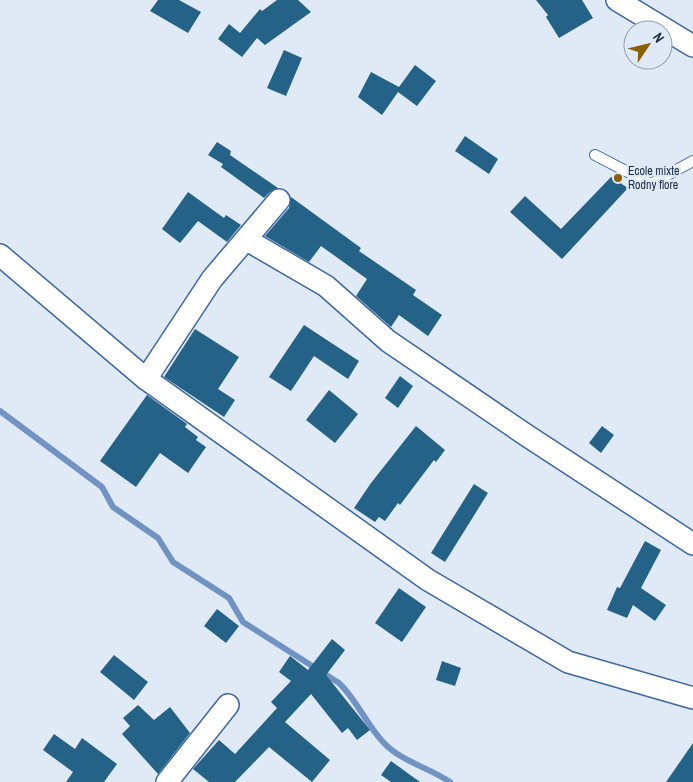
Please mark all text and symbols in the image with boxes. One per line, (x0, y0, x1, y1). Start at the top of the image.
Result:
north arrow (623, 20, 673, 70)
text: N (649, 29, 668, 46)
place label: Ecole mixte Rodny flore (628, 163, 679, 193)
marker: Ecole mixte Rodny flore (612, 172, 624, 184)

